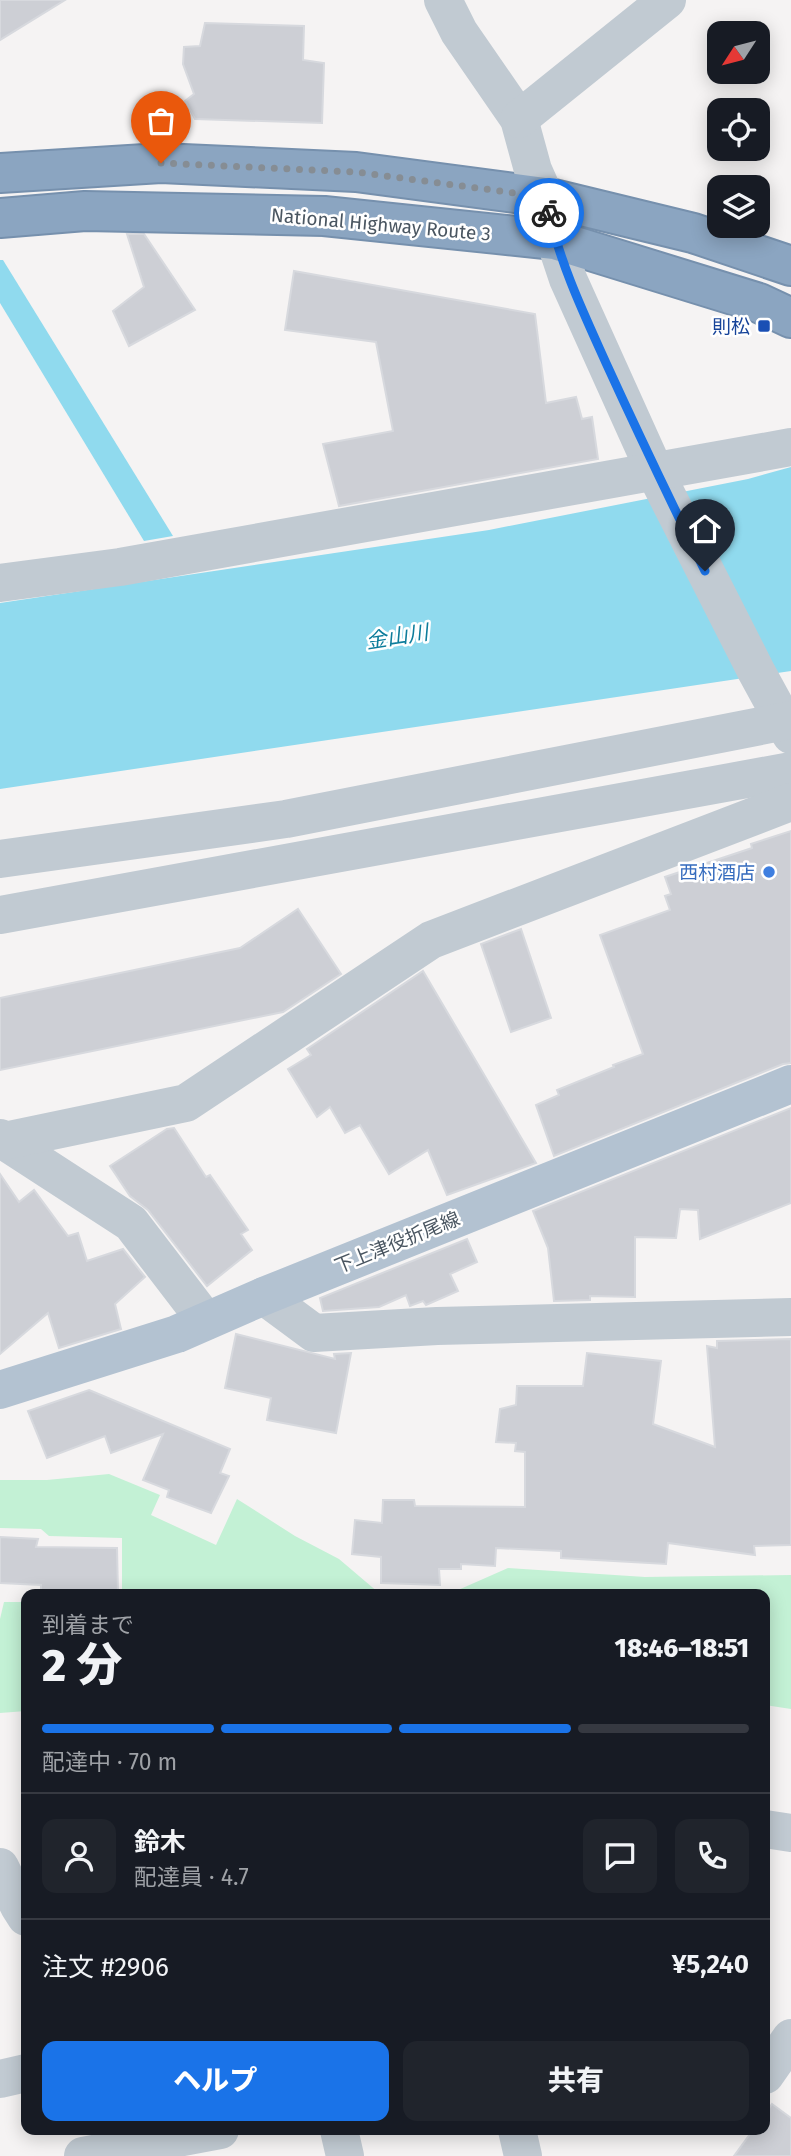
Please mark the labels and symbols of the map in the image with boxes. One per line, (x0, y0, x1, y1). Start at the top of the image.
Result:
north arrow (707, 21, 770, 84)
pin (131, 91, 191, 163)
courier (514, 178, 584, 248)
street label: National Highway Route 3 (270, 203, 492, 246)
place label: 則松 (712, 315, 750, 338)
marker: 則松 (756, 318, 772, 334)
pin (675, 499, 735, 571)
water label: 金山川 (364, 619, 432, 655)
place label: 西村酒店 (679, 861, 755, 884)
marker: 西村酒店 (761, 864, 777, 880)
street label: 下上津役折尾線 (331, 1207, 463, 1278)

